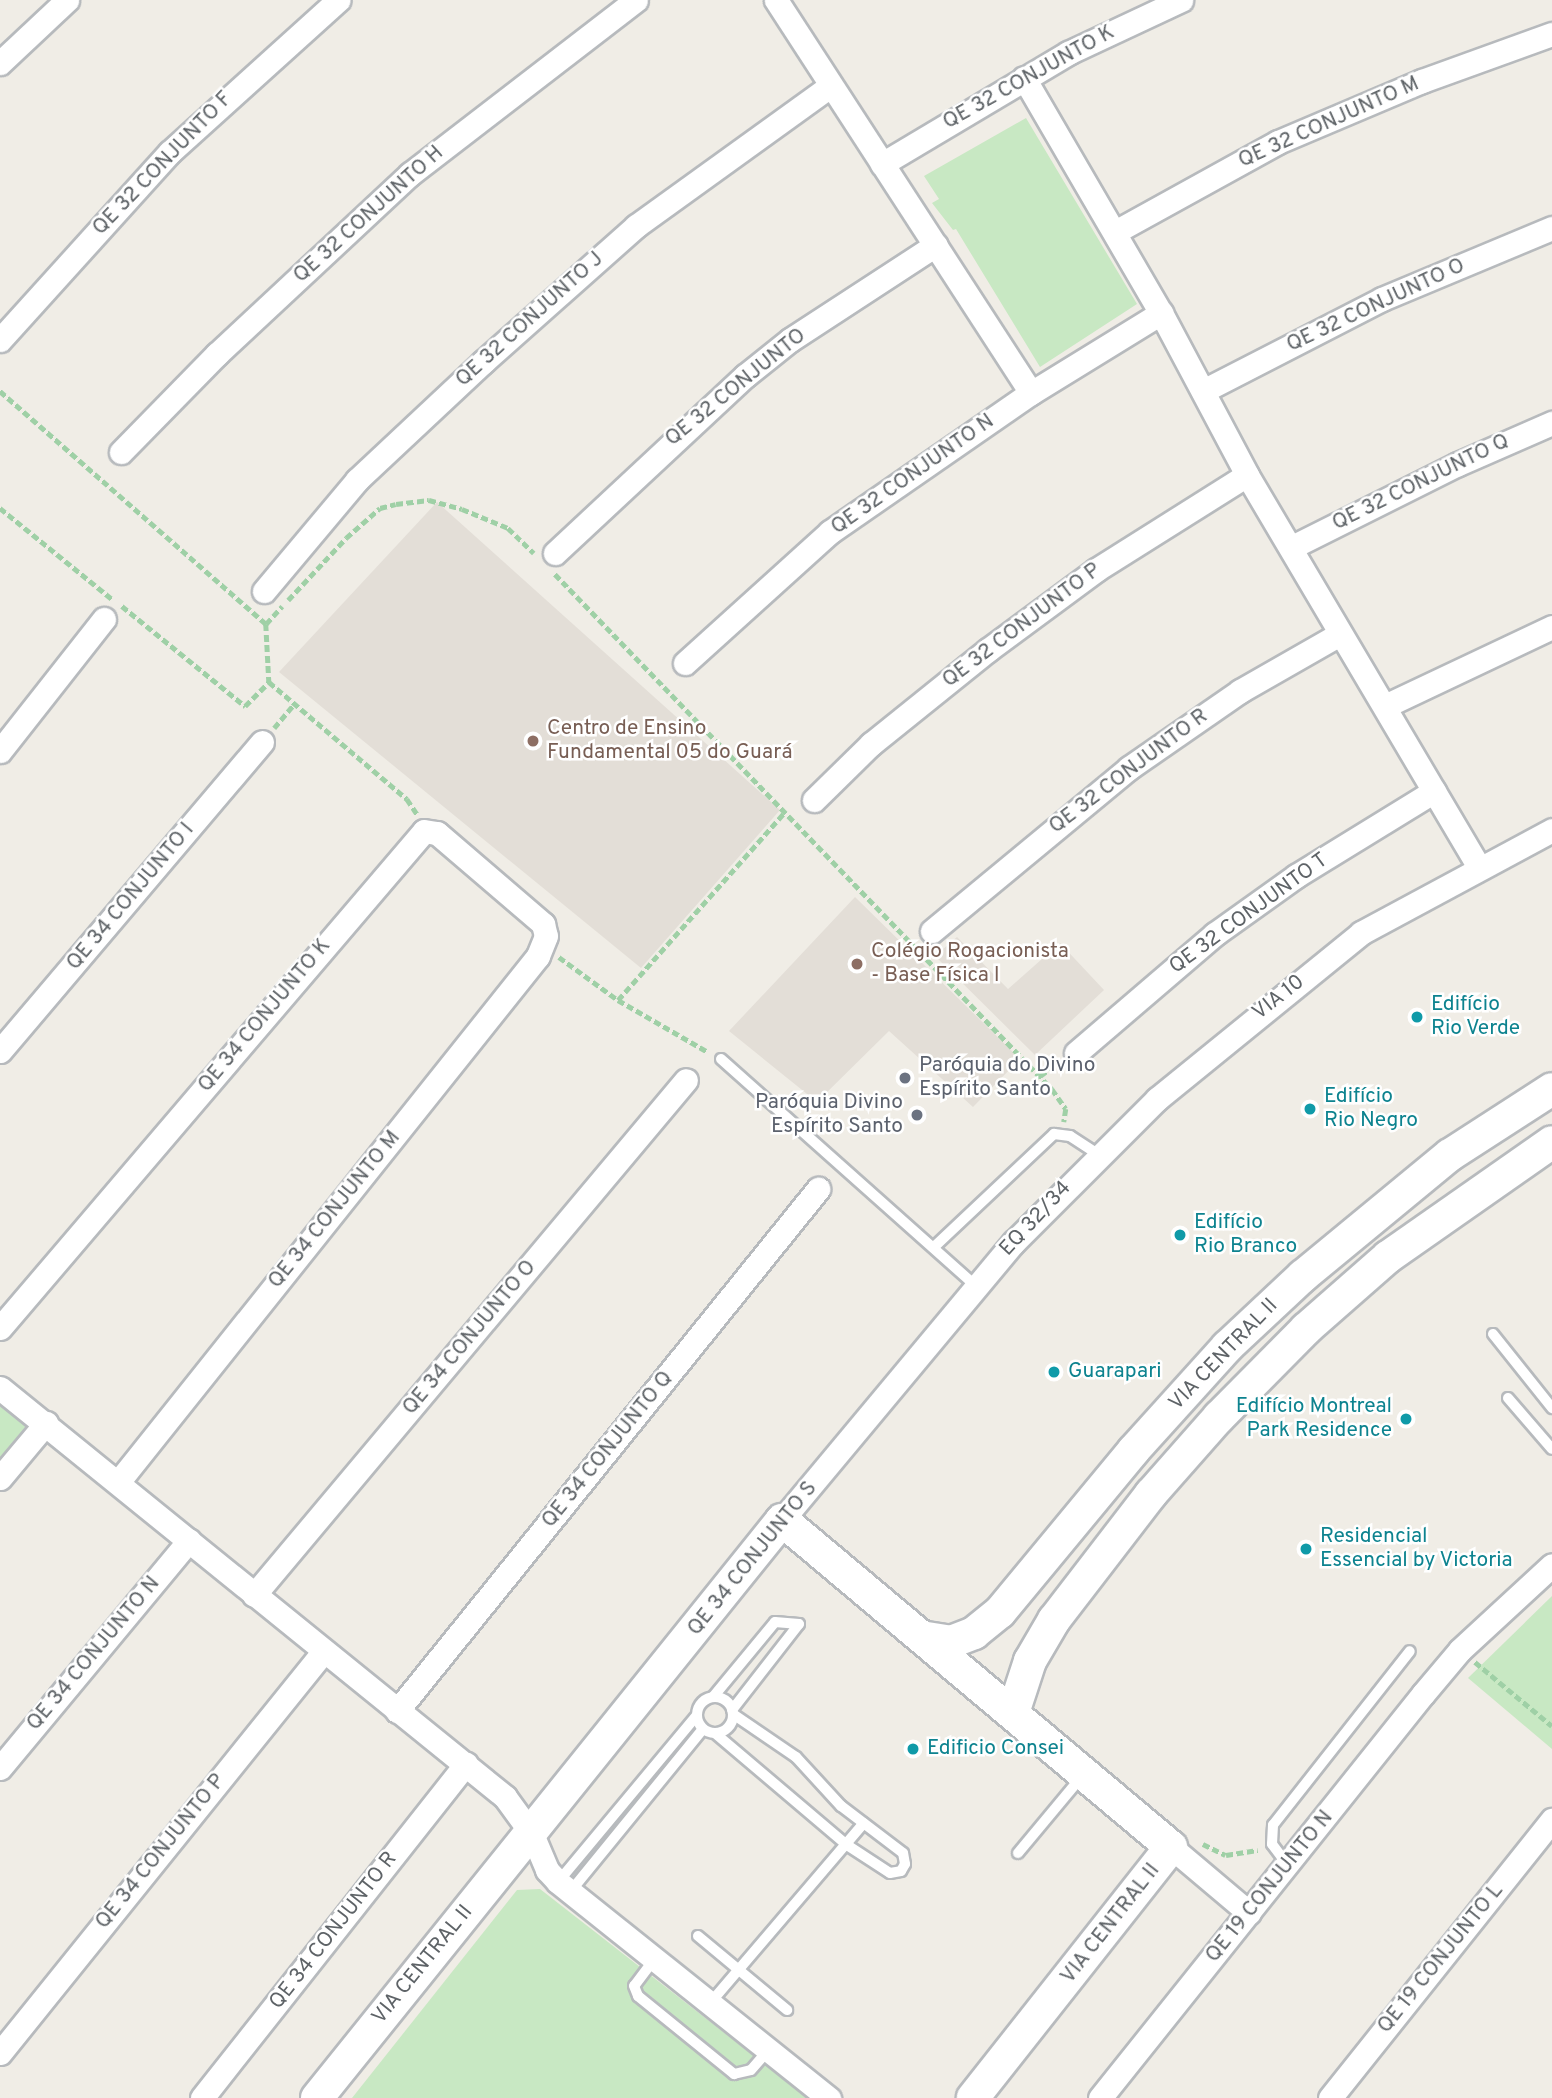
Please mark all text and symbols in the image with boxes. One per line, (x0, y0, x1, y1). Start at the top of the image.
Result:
street label: QE 32 CONJUNTO K (939, 20, 1119, 136)
street label: QE 32 CONJUNTO M (1235, 72, 1423, 174)
street label: QE 32 CONJUNTO F (88, 87, 238, 241)
street label: QE 32 CONJUNTO H (289, 141, 449, 289)
street label: QE 32 CONJUNTO J (451, 247, 609, 393)
street label: QE 32 CONJUNTO O (1283, 254, 1469, 358)
street label: QE 32 CONJUNTO (661, 324, 811, 452)
street label: QE 32 CONJUNTO N (827, 409, 999, 541)
street label: QE 32 CONJUNTO Q (1329, 429, 1513, 537)
street label: QE 32 CONJUNTO P (938, 558, 1106, 694)
street label: QE 32 CONJUNTO R (1045, 704, 1213, 840)
place label: Centro de Ensino Fundamental 05 do Guará (547, 716, 792, 766)
marker: Centro de Ensino Fundamental 05 do Guará (525, 733, 541, 749)
street label: QE 34 CONJUNTO I (62, 818, 200, 976)
street label: QE 32 CONJUNTO T (1165, 848, 1333, 980)
street label: QE 34 CONJUNTO K (193, 934, 337, 1098)
place label: Colégio Rogacionista - Base Física I (871, 939, 1069, 989)
marker: Colégio Rogacionista - Base Física I (849, 956, 865, 972)
street label: VIA 10 (1248, 970, 1310, 1026)
place label: Edifício Rio Verde (1431, 992, 1521, 1042)
marker: Edifício Rio Verde (1409, 1009, 1425, 1025)
place label: Paróquia do Divino Espírito Santo (919, 1053, 1096, 1103)
marker: Paróquia do Divino Espírito Santo (897, 1070, 913, 1086)
place label: Edifício Rio Negro (1324, 1084, 1418, 1134)
place label: Paróquia Divino Espírito Santo (755, 1090, 903, 1140)
marker: Edifício Rio Negro (1302, 1101, 1318, 1117)
marker: Paróquia Divino Espírito Santo (909, 1107, 925, 1123)
street label: QE 34 CONJUNTO M (264, 1126, 406, 1294)
street label: EQ 32/34 (995, 1176, 1077, 1262)
place label: Edifício Rio Branco (1194, 1210, 1297, 1260)
marker: Edifício Rio Branco (1172, 1227, 1188, 1243)
street label: QE 34 CONJUNTO O (398, 1256, 542, 1420)
street label: VIA CENTRAL II (1164, 1293, 1284, 1417)
place label: Guarapari (1068, 1359, 1162, 1385)
marker: Guarapari (1046, 1364, 1062, 1380)
street label: QE 34 CONJUNTO Q (537, 1367, 679, 1533)
place label: Edifício Montreal Park Residence (1236, 1394, 1392, 1444)
marker: Edifício Montreal Park Residence (1398, 1411, 1414, 1427)
street label: QE 34 CONJUNTO S (683, 1477, 823, 1641)
place label: Residencial Essencial by Victoria (1320, 1524, 1513, 1574)
marker: Residencial Essencial by Victoria (1298, 1541, 1314, 1557)
street label: QE 34 CONJUNTO N (22, 1572, 166, 1736)
place label: Edificio Consei (927, 1736, 1064, 1762)
marker: Edificio Consei (905, 1741, 921, 1757)
street label: QE 34 CONJUNTO P (91, 1769, 231, 1935)
street label: QE 19 CONJUNTO N (1201, 1806, 1339, 1968)
street label: QE 34 CONJUNTO R (265, 1847, 403, 2015)
street label: VIA CENTRAL II (1056, 1858, 1166, 1990)
street label: QE 19 CONJUNTO L (1373, 1879, 1509, 2039)
street label: VIA CENTRAL II (367, 1900, 479, 2030)

